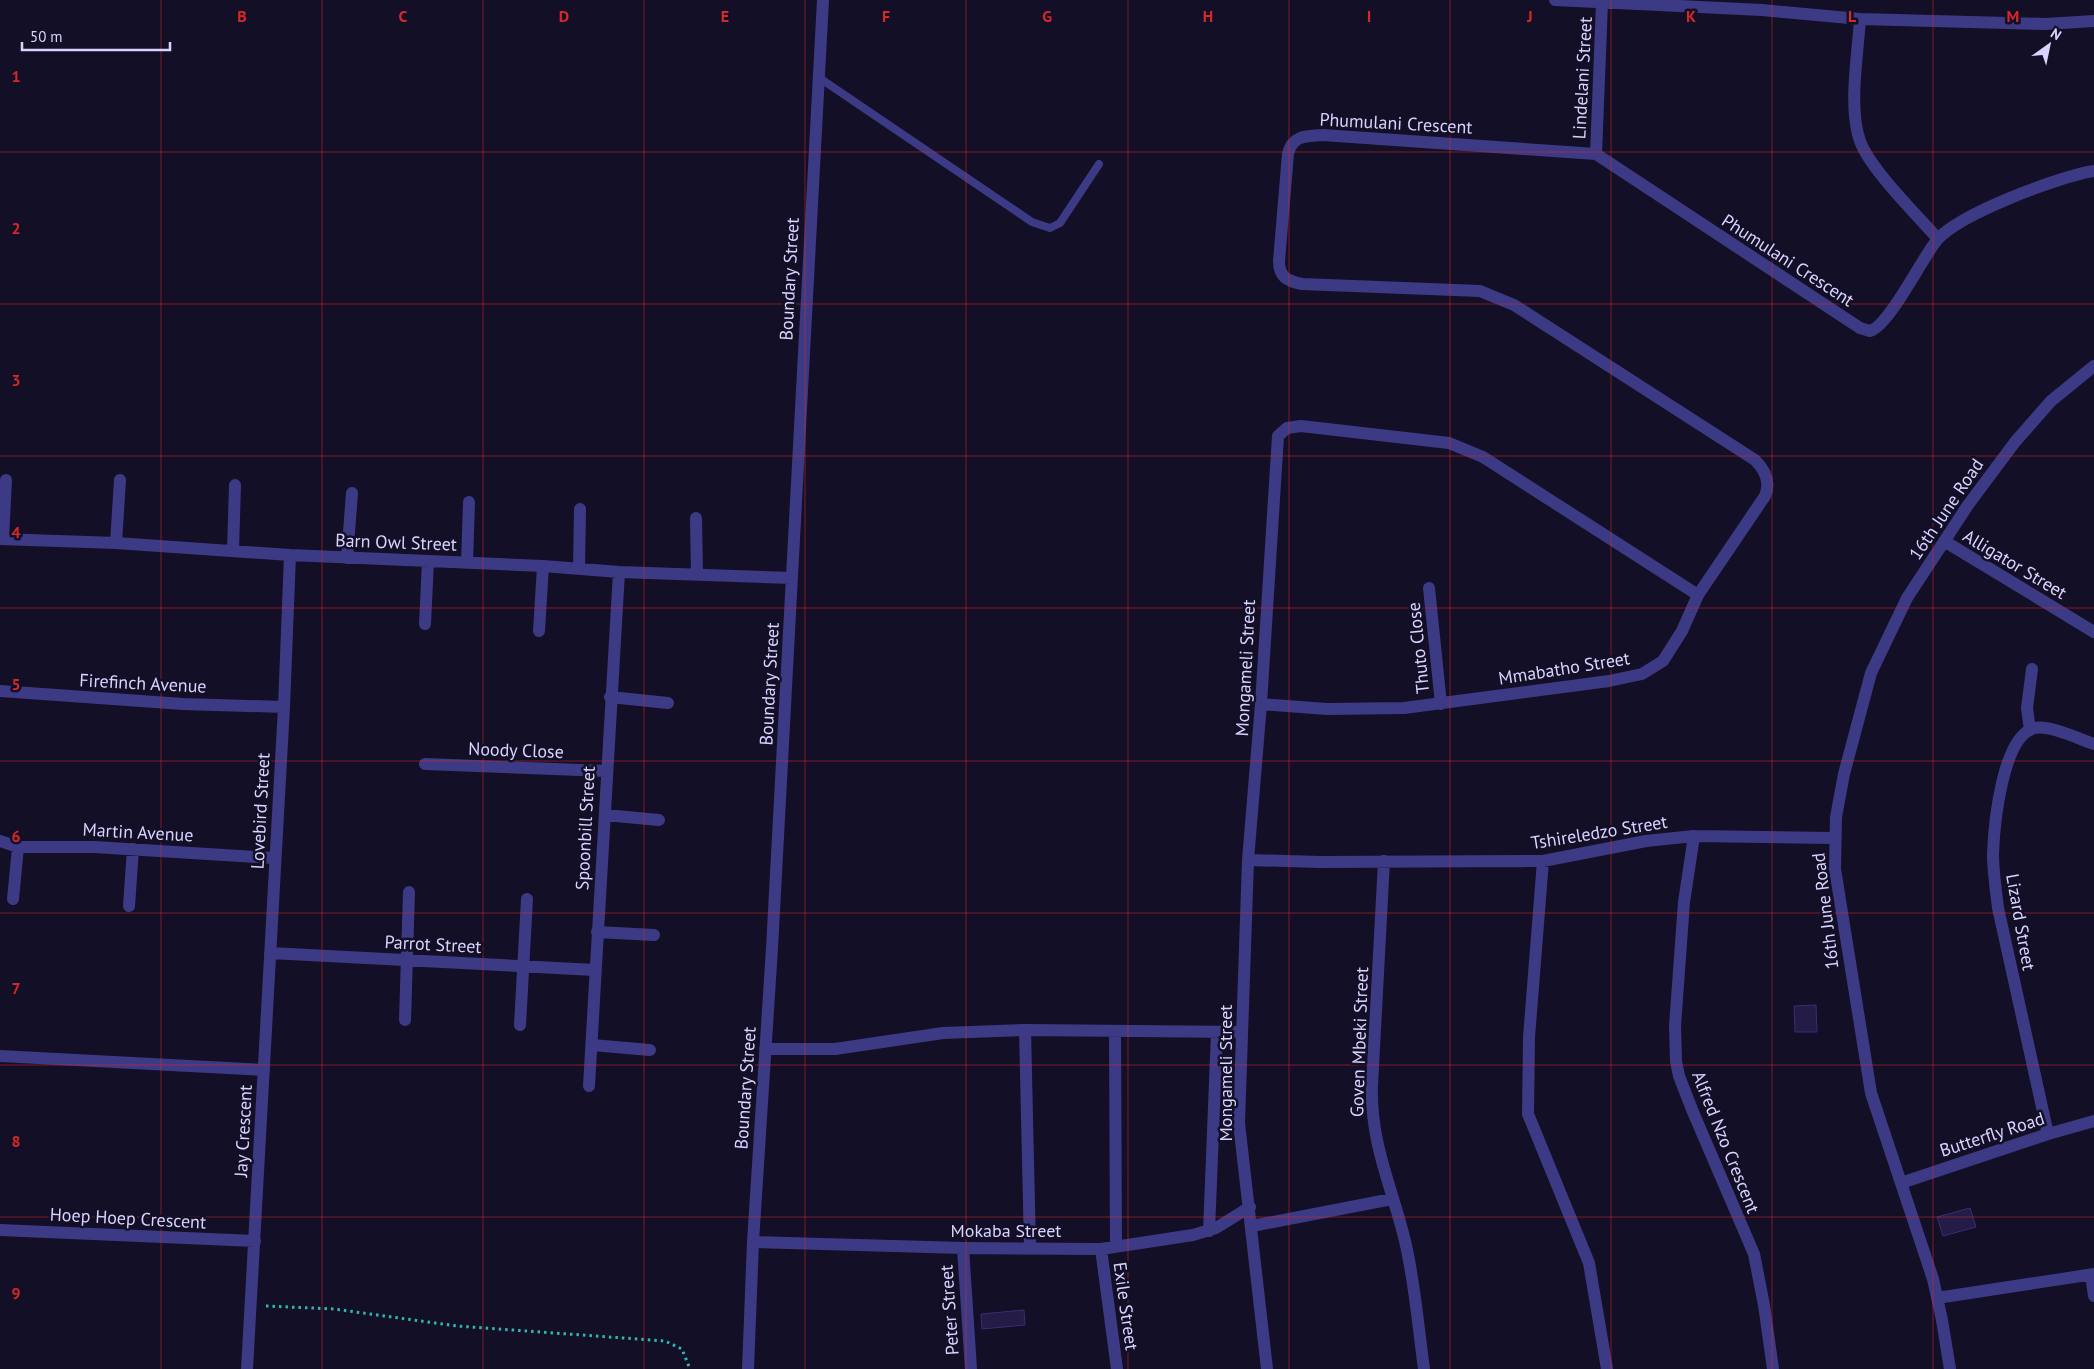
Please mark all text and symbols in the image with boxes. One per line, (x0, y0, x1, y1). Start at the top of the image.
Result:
text: B (237, 6, 247, 26)
text: C (399, 6, 408, 26)
text: D (559, 6, 569, 26)
text: E (721, 6, 729, 26)
text: F (882, 6, 890, 26)
text: G (1042, 6, 1052, 26)
text: H (1203, 6, 1213, 26)
text: I (1367, 6, 1371, 26)
text: J (1526, 6, 1533, 26)
text: K (1686, 6, 1696, 26)
text: L (1848, 6, 1857, 26)
text: M (2007, 6, 2019, 26)
street label: Lindelani Street (1567, 16, 1597, 140)
scale bar (22, 20, 170, 52)
north arrow (2024, 20, 2074, 70)
text: N (2047, 24, 2065, 44)
text: 50 m (30, 27, 63, 46)
text: 1 (11, 66, 21, 86)
street label: Phumulani Crescent (1319, 108, 1473, 138)
street label: Phumulani Crescent (1717, 209, 1859, 311)
street label: Boundary Street (774, 217, 804, 341)
text: 2 (11, 218, 21, 238)
text: 3 (11, 370, 21, 390)
street label: 16th June Road (1904, 454, 1988, 564)
text: 4 (11, 522, 21, 542)
street label: Alligator Street (1959, 524, 2071, 604)
street label: Barn Owl Street (335, 528, 457, 556)
street label: Mongameli Street (1230, 599, 1260, 737)
street label: Thuto Close (1402, 601, 1434, 695)
street label: Boundary Street (754, 622, 784, 746)
street label: Mmabatho Street (1497, 646, 1631, 690)
street label: Firefinch Avenue (79, 668, 207, 698)
text: 5 (11, 674, 21, 694)
street label: Noody Close (468, 737, 564, 763)
street label: Lovebird Street (245, 752, 275, 870)
street label: Spoonbill Street (570, 765, 600, 891)
street label: Tshireledzo Street (1529, 810, 1669, 854)
street label: Martin Avenue (82, 818, 194, 846)
text: 6 (11, 826, 21, 846)
street label: 16th June Road (1806, 851, 1844, 971)
street label: Lizard Street (2001, 872, 2041, 972)
street label: Parrot Street (384, 930, 482, 958)
street label: Goven Mbeki Street (1345, 967, 1373, 1117)
text: 7 (11, 978, 21, 998)
street label: Mongameli Street (1214, 1005, 1237, 1141)
street label: Boundary Street (729, 1026, 761, 1150)
street label: Alfred Nzo Crescent (1687, 1068, 1765, 1216)
street label: Jay Crescent (229, 1084, 257, 1179)
street label: Butterfly Road (1937, 1106, 2047, 1162)
text: 8 (11, 1131, 21, 1151)
street label: Hoep Hoep Crescent (49, 1202, 207, 1234)
street label: Mokaba Street (951, 1219, 1061, 1242)
street label: Exile Street (1108, 1260, 1144, 1352)
street label: Peter Street (934, 1264, 964, 1356)
text: 9 (11, 1283, 21, 1303)

